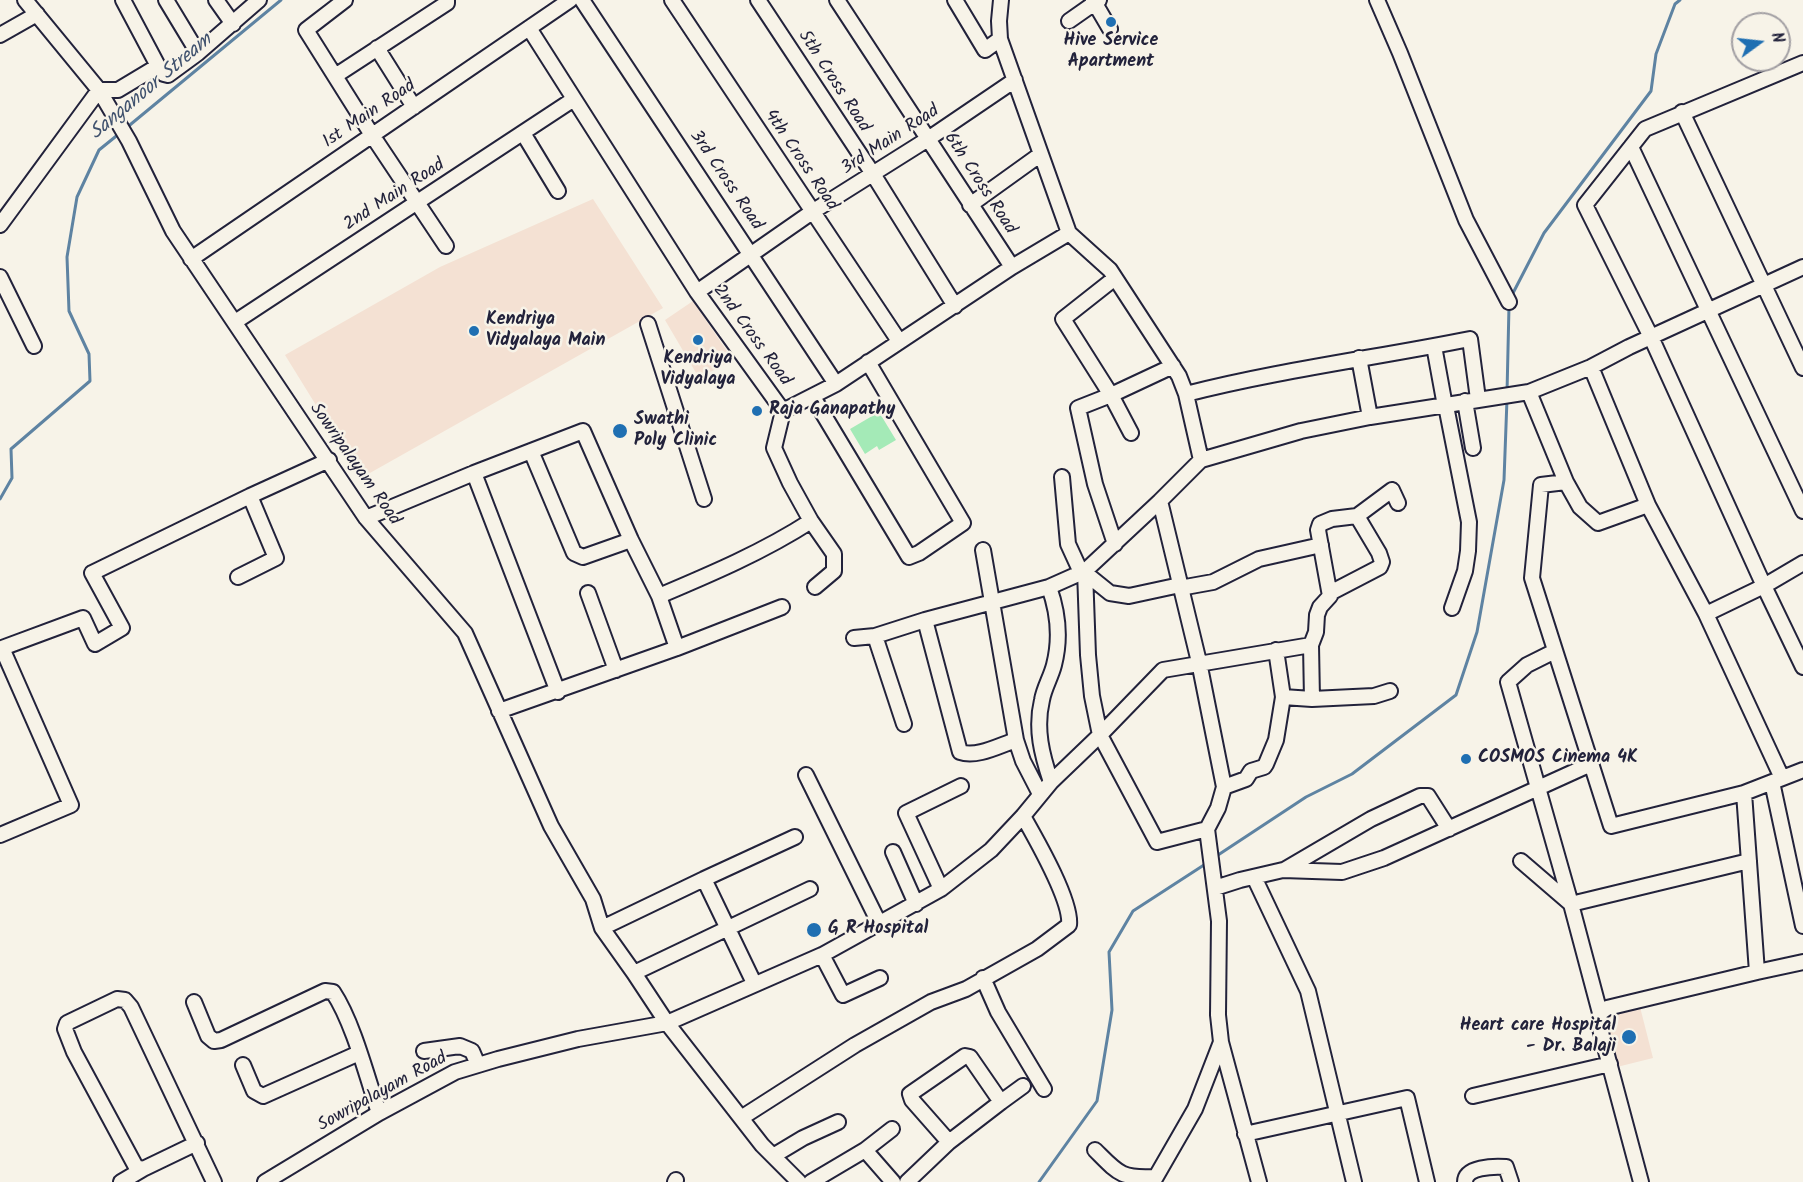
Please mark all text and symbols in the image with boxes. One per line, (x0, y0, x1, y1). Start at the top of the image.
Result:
north arrow (1731, 12, 1791, 72)
marker: Hive Service Apartment (1104, 15, 1118, 29)
street label: 5th Cross Road (792, 27, 874, 137)
water label: Sanganoor Stream (86, 30, 218, 146)
text: N (1764, 30, 1790, 46)
place label: Hive Service Apartment (1064, 31, 1158, 74)
street label: 1st Main Road (319, 76, 421, 154)
street label: 3rd Main Road (838, 101, 944, 181)
street label: 4th Cross Road (758, 106, 842, 216)
street label: 3rd Cross Road (684, 127, 766, 235)
street label: 6th Cross Road (938, 129, 1020, 239)
street label: 2nd Main Road (340, 155, 450, 237)
street label: 2nd Cross Road (707, 281, 795, 391)
place label: Kendriya Vidyalaya Main (486, 310, 605, 352)
marker: Kendriya Vidyalaya Main (467, 324, 481, 338)
marker: Kendriya Vidyalaya (691, 333, 705, 347)
place label: Kendriya Vidyalaya (660, 349, 736, 392)
street label: Sowripalayam Road (304, 400, 404, 530)
place label: Raja Ganapathy (769, 400, 895, 422)
marker: Raja Ganapathy (750, 404, 764, 418)
place label: Swathi Poly Clinic (634, 410, 717, 452)
marker: Swathi Poly Clinic (611, 422, 629, 440)
place label: COSMOS Cinema 4K (1478, 748, 1638, 770)
marker: COSMOS Cinema 4K (1459, 752, 1473, 766)
place label: G R Hospital (828, 919, 928, 941)
marker: G R Hospital (805, 921, 823, 939)
place label: Heart care Hospital - Dr. Balaji (1460, 1016, 1616, 1058)
marker: Heart care Hospital - Dr. Balaji (1620, 1028, 1638, 1046)
street label: Sowripalayam Road (315, 1049, 451, 1137)

